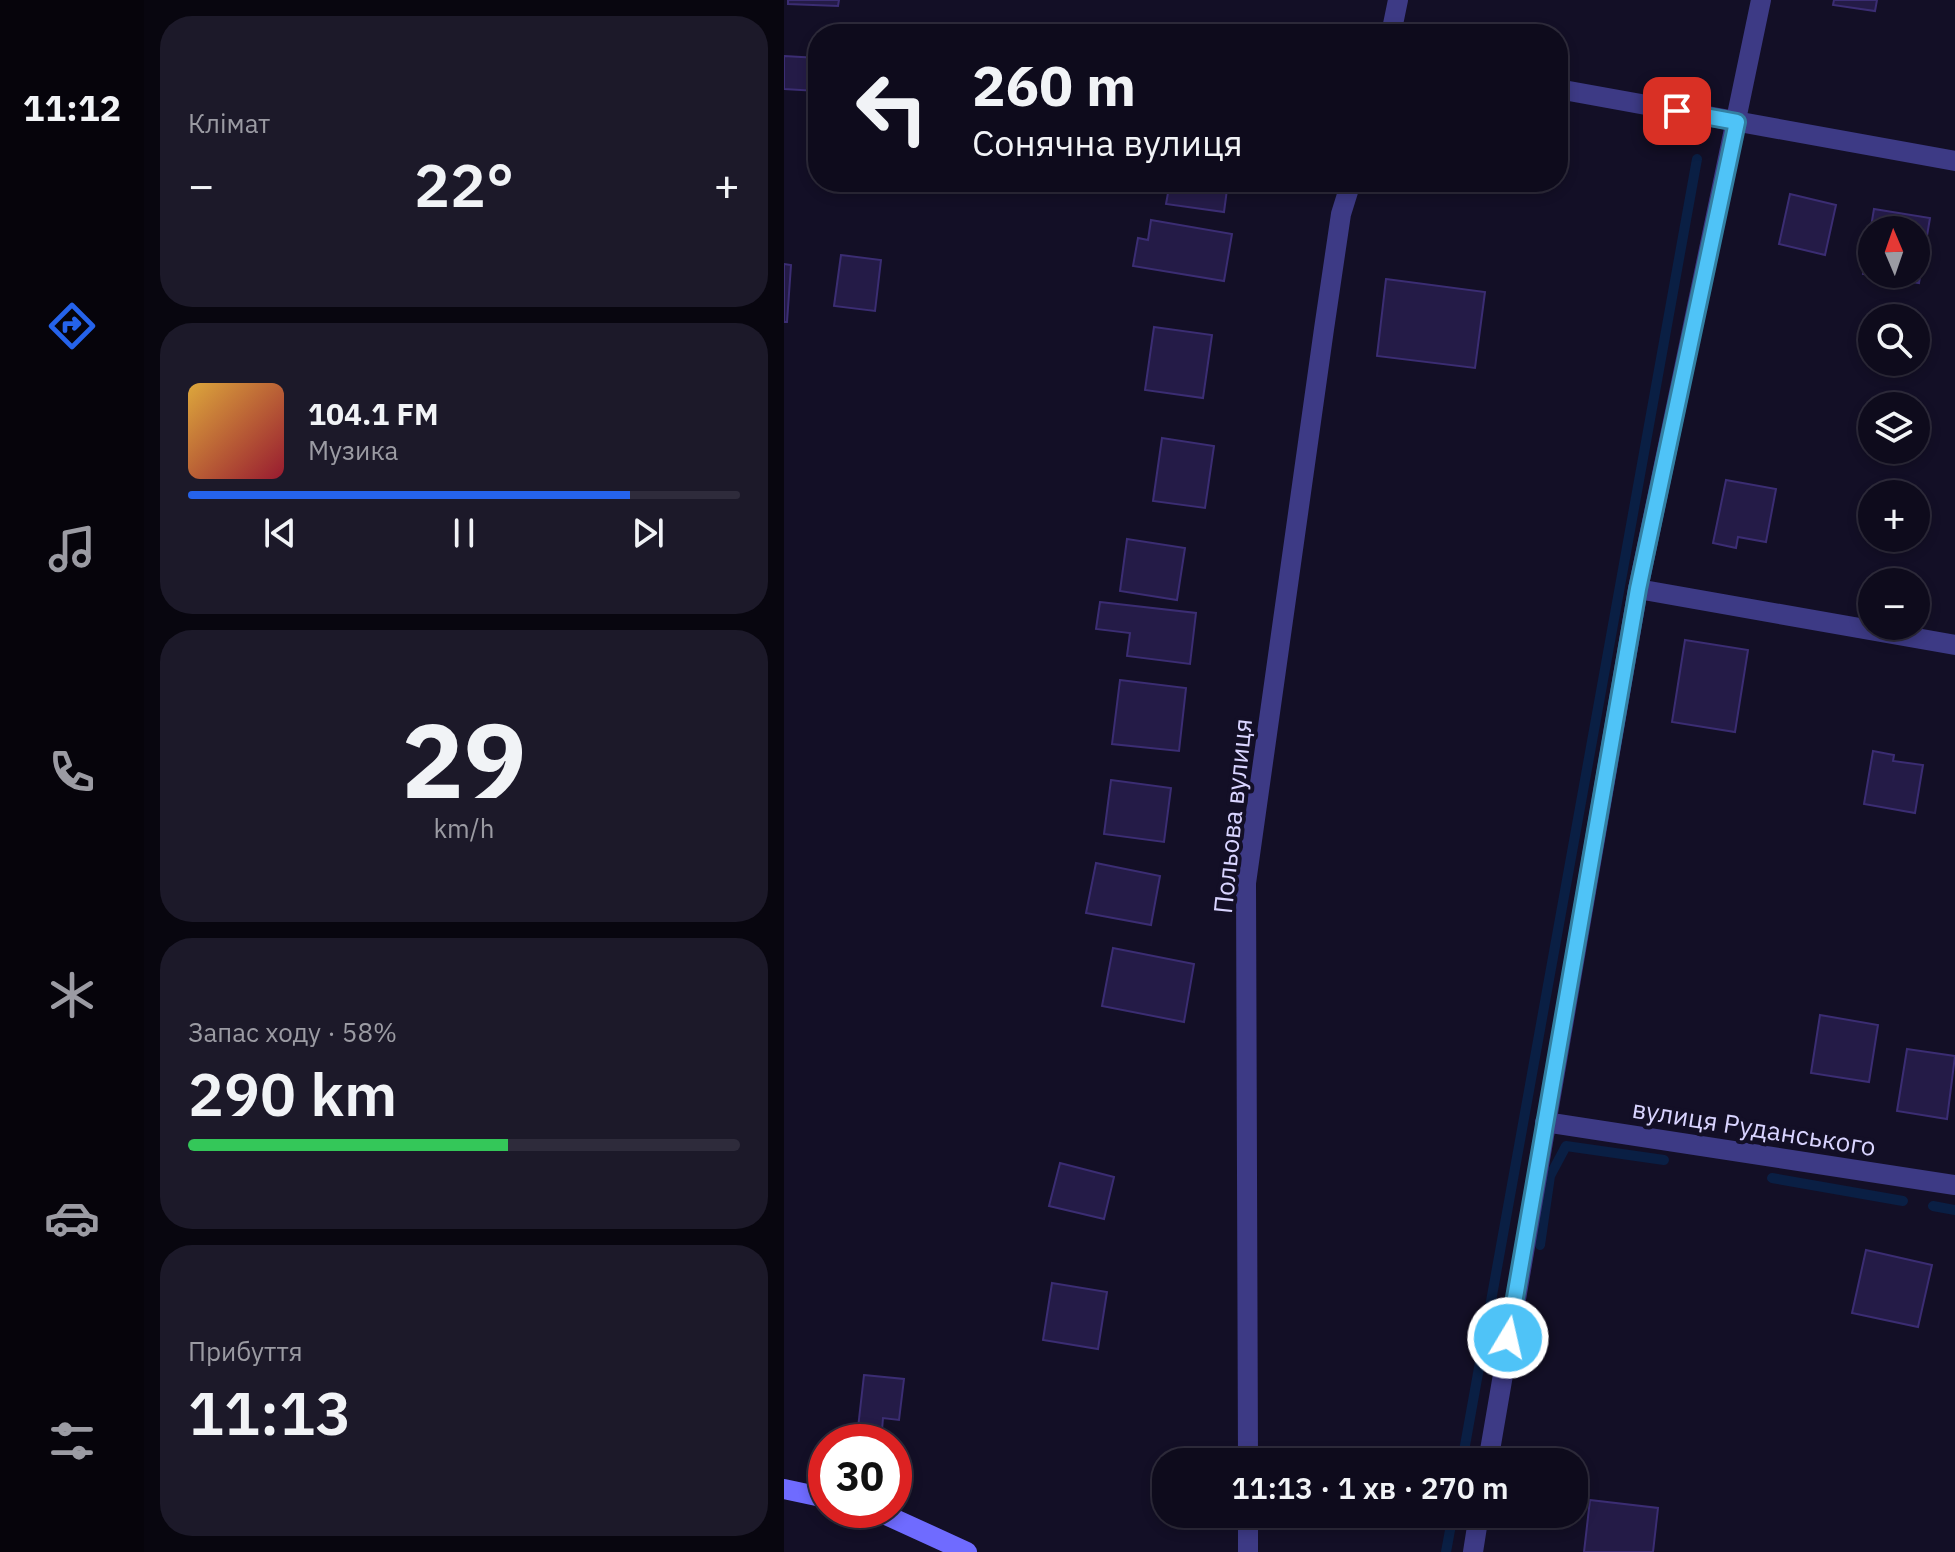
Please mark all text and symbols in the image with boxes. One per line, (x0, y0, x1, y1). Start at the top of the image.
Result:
text: 260 m (972, 49, 1136, 121)
icon: left (840, 56, 944, 160)
pin (1643, 77, 1711, 145)
text: 11:12 (23, 84, 121, 131)
icon: arrive (1655, 89, 1699, 133)
text: Клімат (188, 106, 270, 140)
text: Сонячна вулиця (972, 119, 1243, 166)
text: 22° (414, 145, 514, 224)
text: − (188, 156, 214, 213)
text: + (714, 156, 740, 213)
north arrow (1858, 216, 1930, 288)
map controls (1858, 216, 1930, 640)
icon: directions (44, 298, 100, 354)
button: search (1858, 304, 1930, 376)
button: layers (1858, 392, 1930, 464)
text: 104.1 FM (308, 394, 439, 433)
text: Музика (308, 433, 398, 467)
button: + (1858, 480, 1930, 552)
icon: previous (258, 511, 302, 555)
icon: pause (442, 511, 486, 555)
icon: next (626, 511, 670, 555)
icon: music (44, 521, 100, 577)
button: − (1858, 568, 1930, 640)
text: 29 (402, 691, 526, 827)
street label: Польова вулиця (1205, 717, 1259, 915)
icon: phone (44, 744, 100, 800)
text: km/h (433, 811, 495, 845)
icon: climate (44, 967, 100, 1023)
text: Запас ходу · 58% (188, 1015, 397, 1049)
text: 290 km (188, 1054, 397, 1133)
street label: вулиця Руданського (1630, 1091, 1878, 1163)
icon: car (44, 1190, 100, 1246)
position arrow (1466, 1296, 1550, 1380)
text: Прибуття (188, 1334, 303, 1368)
text: 11:13 (188, 1373, 351, 1452)
icon: filters (44, 1413, 100, 1469)
speed limit sign: 30 (808, 1424, 912, 1528)
text: 11:13 · 1 хв · 270 m (1231, 1468, 1509, 1507)

